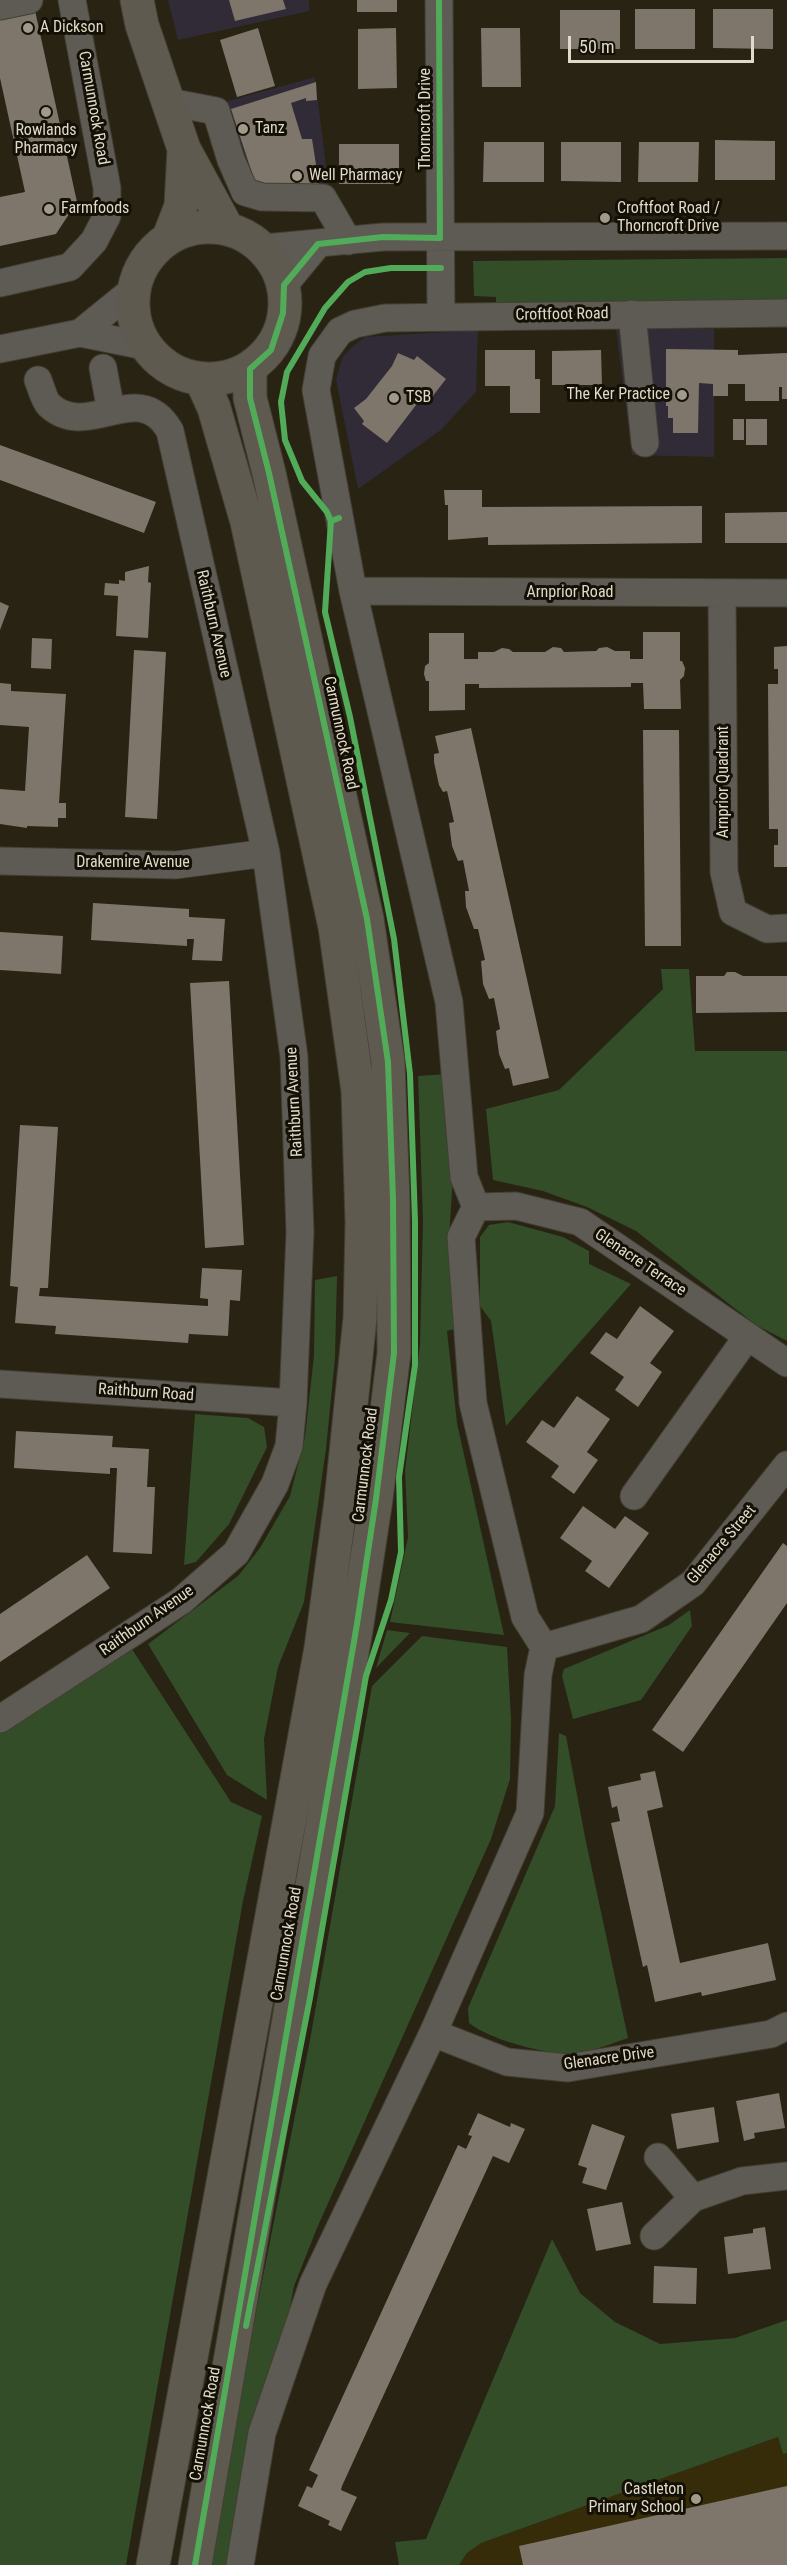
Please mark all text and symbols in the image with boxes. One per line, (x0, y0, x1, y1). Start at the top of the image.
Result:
place label: A Dickson (40, 18, 103, 38)
marker: A Dickson (21, 21, 35, 35)
scale bar (571, 24, 757, 62)
text: 50 m (579, 36, 614, 57)
street label: Carmunnock Road (74, 50, 112, 166)
street label: Thorncroft Drive (416, 68, 436, 170)
marker: Rowlands Pharmacy (39, 105, 53, 119)
place label: Tanz (255, 119, 285, 139)
place label: Rowlands Pharmacy (15, 121, 77, 159)
marker: Tanz (236, 122, 250, 136)
place label: Well Pharmacy (309, 166, 402, 186)
marker: Well Pharmacy (290, 169, 304, 183)
place label: Farmfoods (61, 199, 129, 219)
place label: Croftfoot Road / Thorncroft Drive (617, 199, 720, 237)
marker: Farmfoods (42, 202, 56, 216)
marker: Croftfoot Road / Thorncroft Drive (598, 211, 612, 225)
street label: Croftfoot Road (515, 305, 609, 325)
place label: The Ker Practice (566, 385, 670, 405)
place label: TSB (406, 388, 431, 408)
marker: The Ker Practice (675, 388, 689, 402)
marker: TSB (387, 391, 401, 405)
street label: Raithburn Avenue (191, 568, 235, 680)
street label: Arnprior Road (527, 583, 613, 603)
street label: Carmunnock Road (319, 675, 361, 791)
street label: Arnprior Quadrant (714, 726, 734, 838)
street label: Drakemire Avenue (76, 853, 190, 873)
street label: Raithburn Avenue (283, 1046, 307, 1158)
street label: Glenacre Terrace (591, 1225, 689, 1301)
street label: Raithburn Road (97, 1380, 195, 1406)
street label: Carmunnock Road (349, 1407, 383, 1523)
street label: Glenacre Street (684, 1502, 760, 1588)
street label: Raithburn Avenue (96, 1582, 198, 1660)
street label: Carmunnock Road (268, 1886, 306, 2002)
street label: Glenacre Drive (562, 2043, 656, 2075)
street label: Carmunnock Road (187, 2366, 225, 2482)
place label: Castleton Primary School (588, 2480, 684, 2518)
marker: Castleton Primary School (689, 2492, 703, 2506)

